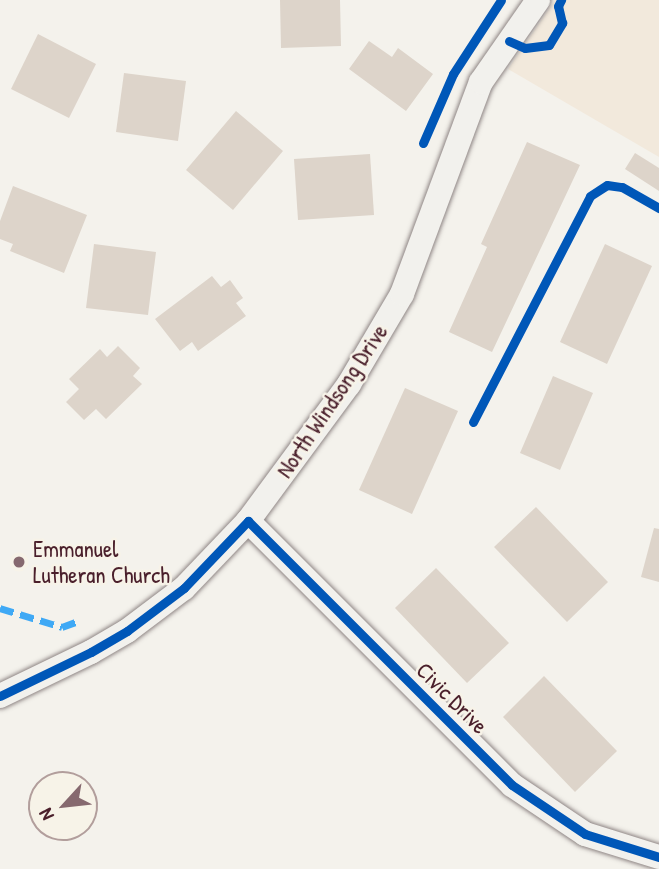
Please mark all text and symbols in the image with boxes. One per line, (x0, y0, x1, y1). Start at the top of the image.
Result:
street label: North Windsong Drive (270, 319, 394, 483)
place label: Emmanuel Lutheran Church (33, 535, 170, 589)
marker: Emmanuel Lutheran Church (11, 554, 27, 570)
street label: Civic Drive (411, 657, 493, 739)
north arrow (28, 771, 98, 841)
text: N (32, 804, 60, 825)

